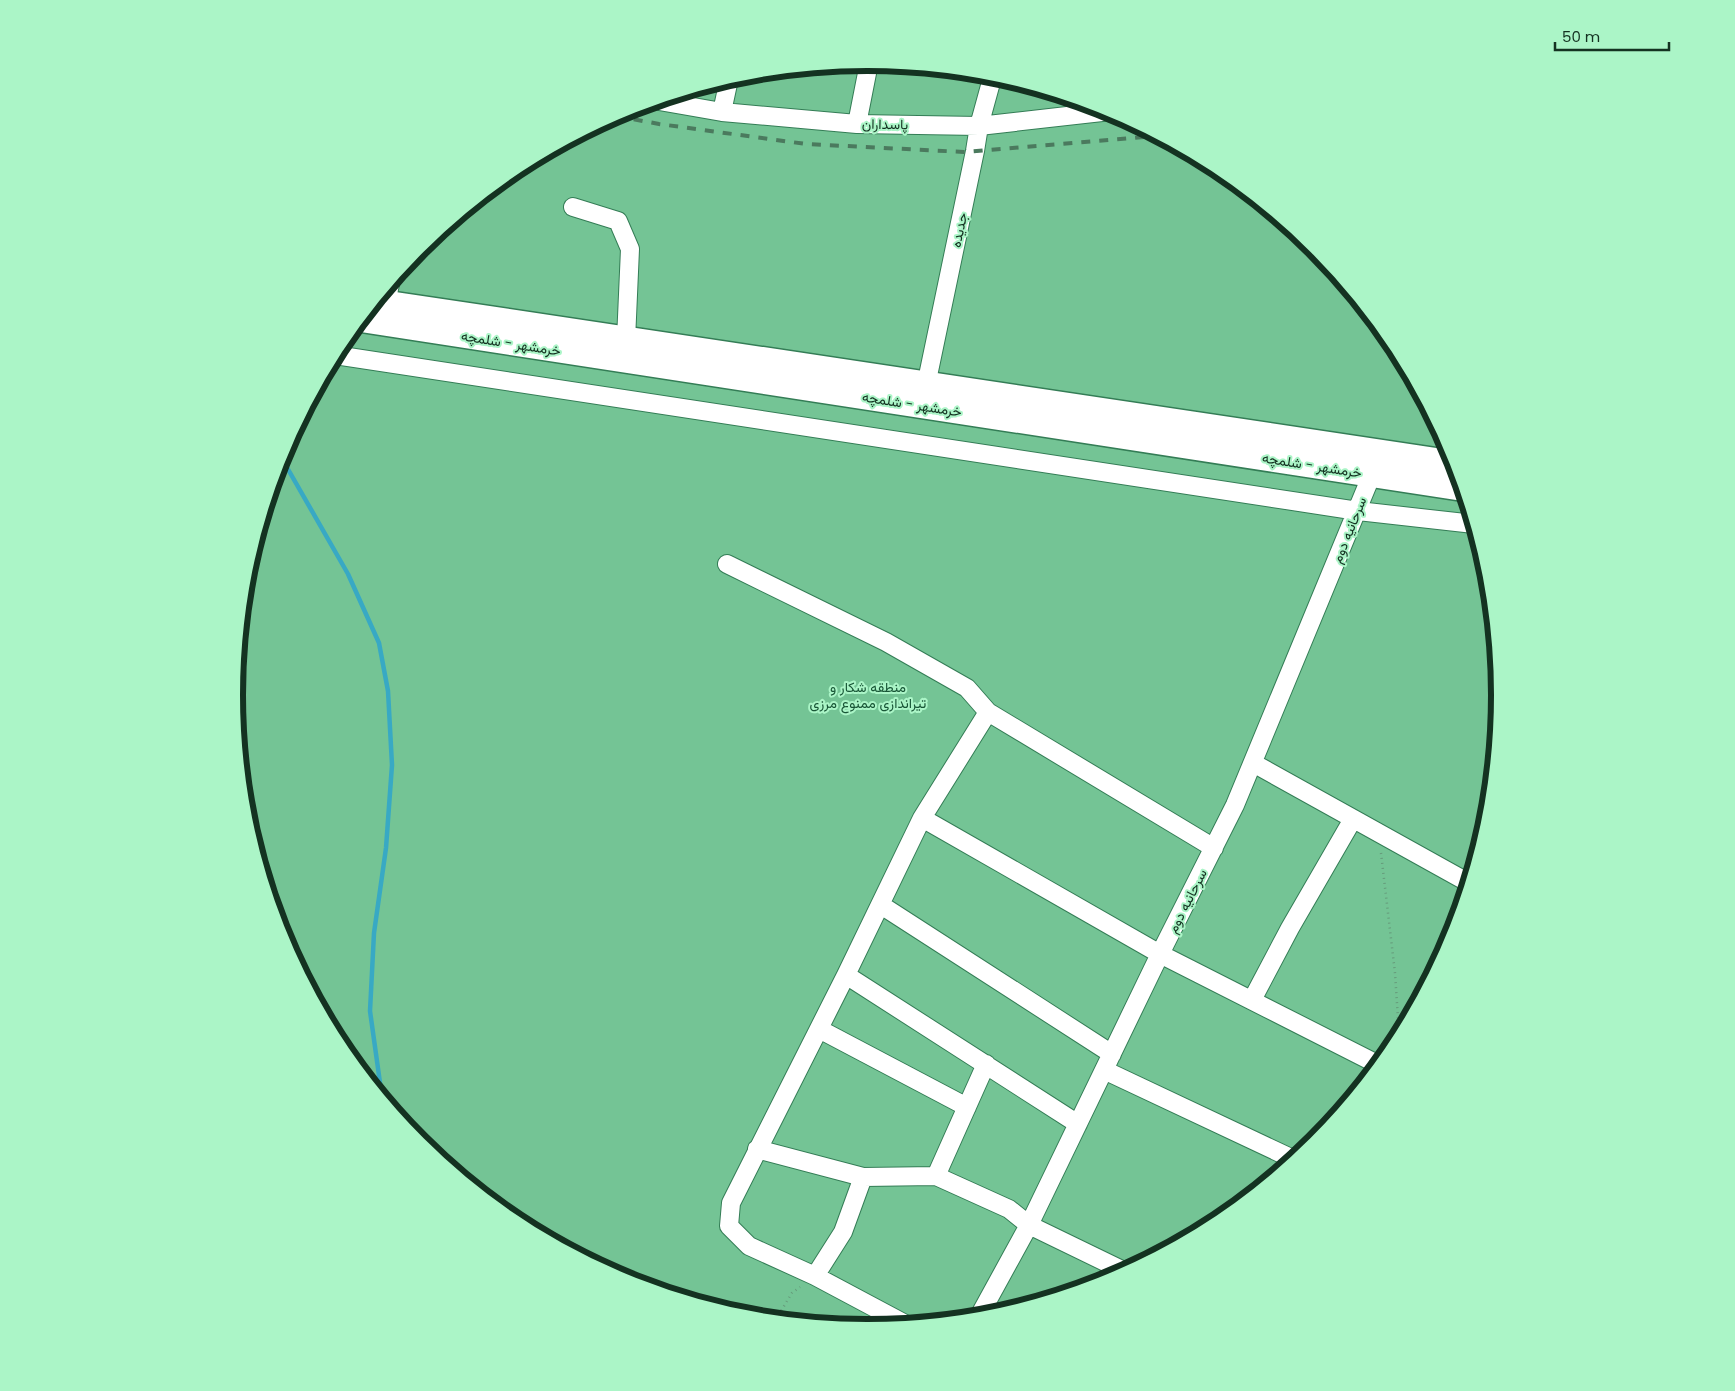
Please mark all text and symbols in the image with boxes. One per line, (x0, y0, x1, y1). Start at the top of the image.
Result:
scale bar (1555, 20, 1669, 52)
text: 50 m (1562, 26, 1600, 47)
street label: پاسداران (862, 114, 908, 134)
street label: جدیده (946, 211, 972, 249)
street label: خرمشهر - شلمچه (460, 325, 562, 361)
street label: خرمشهر - شلمچه (861, 386, 963, 422)
street label: خرمشهر - شلمچه (1261, 447, 1363, 483)
street label: سرحانیه دوم (1327, 494, 1371, 566)
park label: منطقه شکار و تیراندازی ممنوع مرزی (810, 677, 926, 714)
street label: سرحانیه دوم (1162, 865, 1212, 937)

